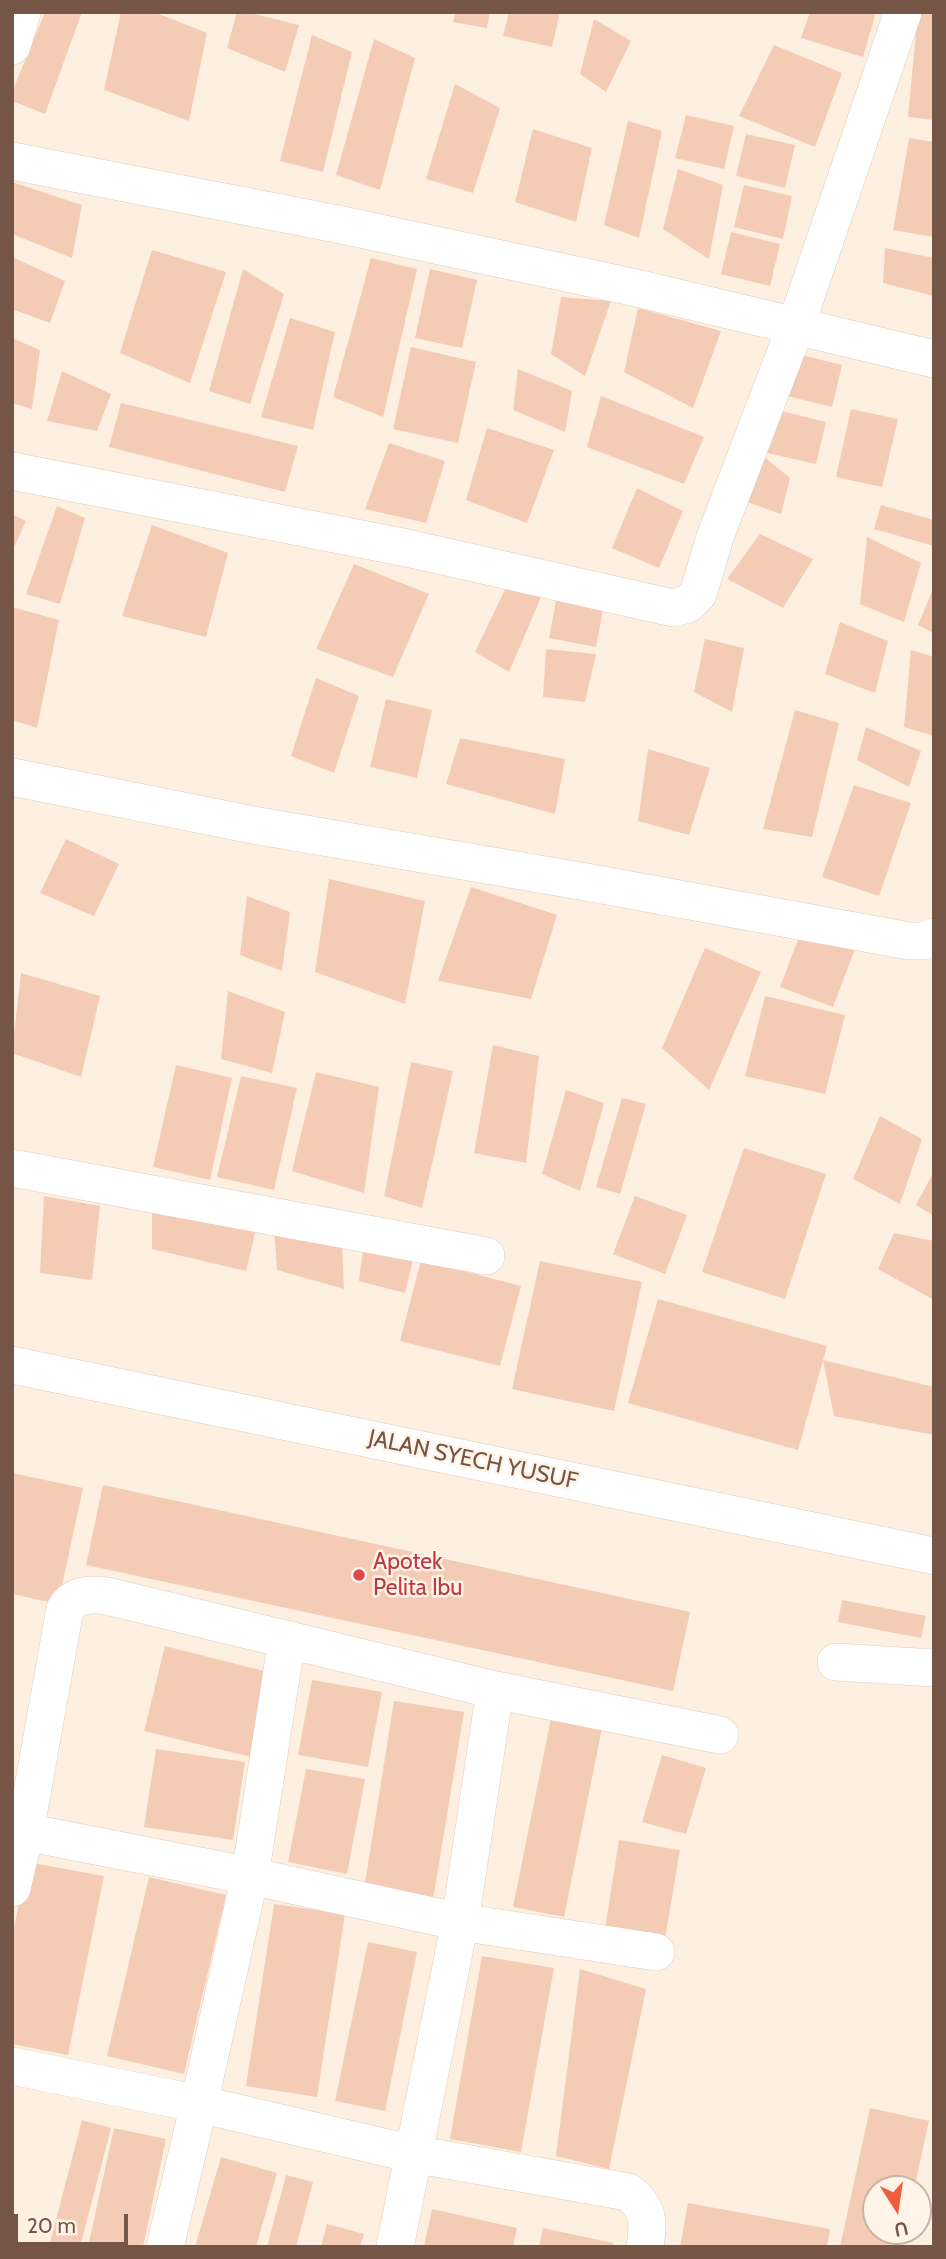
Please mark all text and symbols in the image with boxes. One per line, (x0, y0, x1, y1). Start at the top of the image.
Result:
street label: JALAN SYECH YUSUF (366, 1424, 580, 1496)
place label: Apotek Pelita Ibu (373, 1548, 462, 1602)
marker: Apotek Pelita Ibu (351, 1567, 367, 1583)
north arrow (862, 2175, 932, 2245)
scale bar (18, 2200, 131, 2244)
text: 20 m (27, 2213, 76, 2238)
text: U (892, 2216, 910, 2242)

